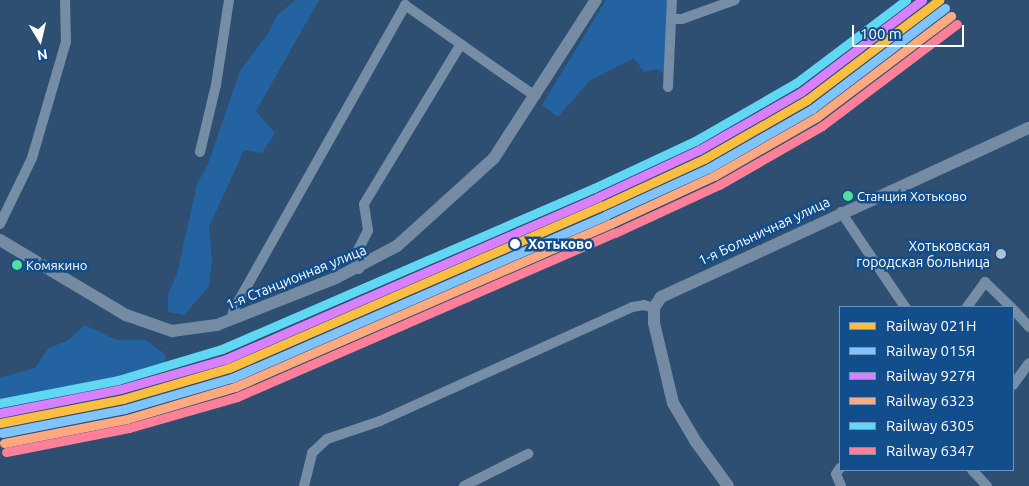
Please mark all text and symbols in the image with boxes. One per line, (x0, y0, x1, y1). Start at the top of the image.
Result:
north arrow (15, 15, 65, 65)
scale bar (854, 15, 966, 47)
text: 100 m (860, 25, 902, 42)
text: N (36, 46, 49, 64)
place label: Станция Хотьково (857, 188, 967, 204)
marker: Станция Хотьково (843, 191, 853, 201)
street label: 1-я Больничная улица (696, 193, 832, 269)
marker: Хотьково (506, 235, 524, 253)
place label: Хотьково (528, 236, 593, 252)
place label: Хотьковская городская больница (856, 238, 990, 270)
street label: 1-я Станционная улица (223, 241, 369, 313)
marker: Хотьковская городская больница (994, 247, 1008, 261)
place label: Комякино (26, 257, 87, 273)
marker: Комякино (12, 260, 22, 270)
legend (839, 306, 1014, 471)
text: Railway 021Н (886, 317, 976, 334)
text: Railway 015Я (886, 342, 975, 359)
text: Railway 927Я (886, 367, 975, 384)
text: Railway 6323 (886, 392, 974, 409)
text: Railway 6305 (886, 417, 974, 434)
text: Railway 6347 (886, 442, 974, 459)

